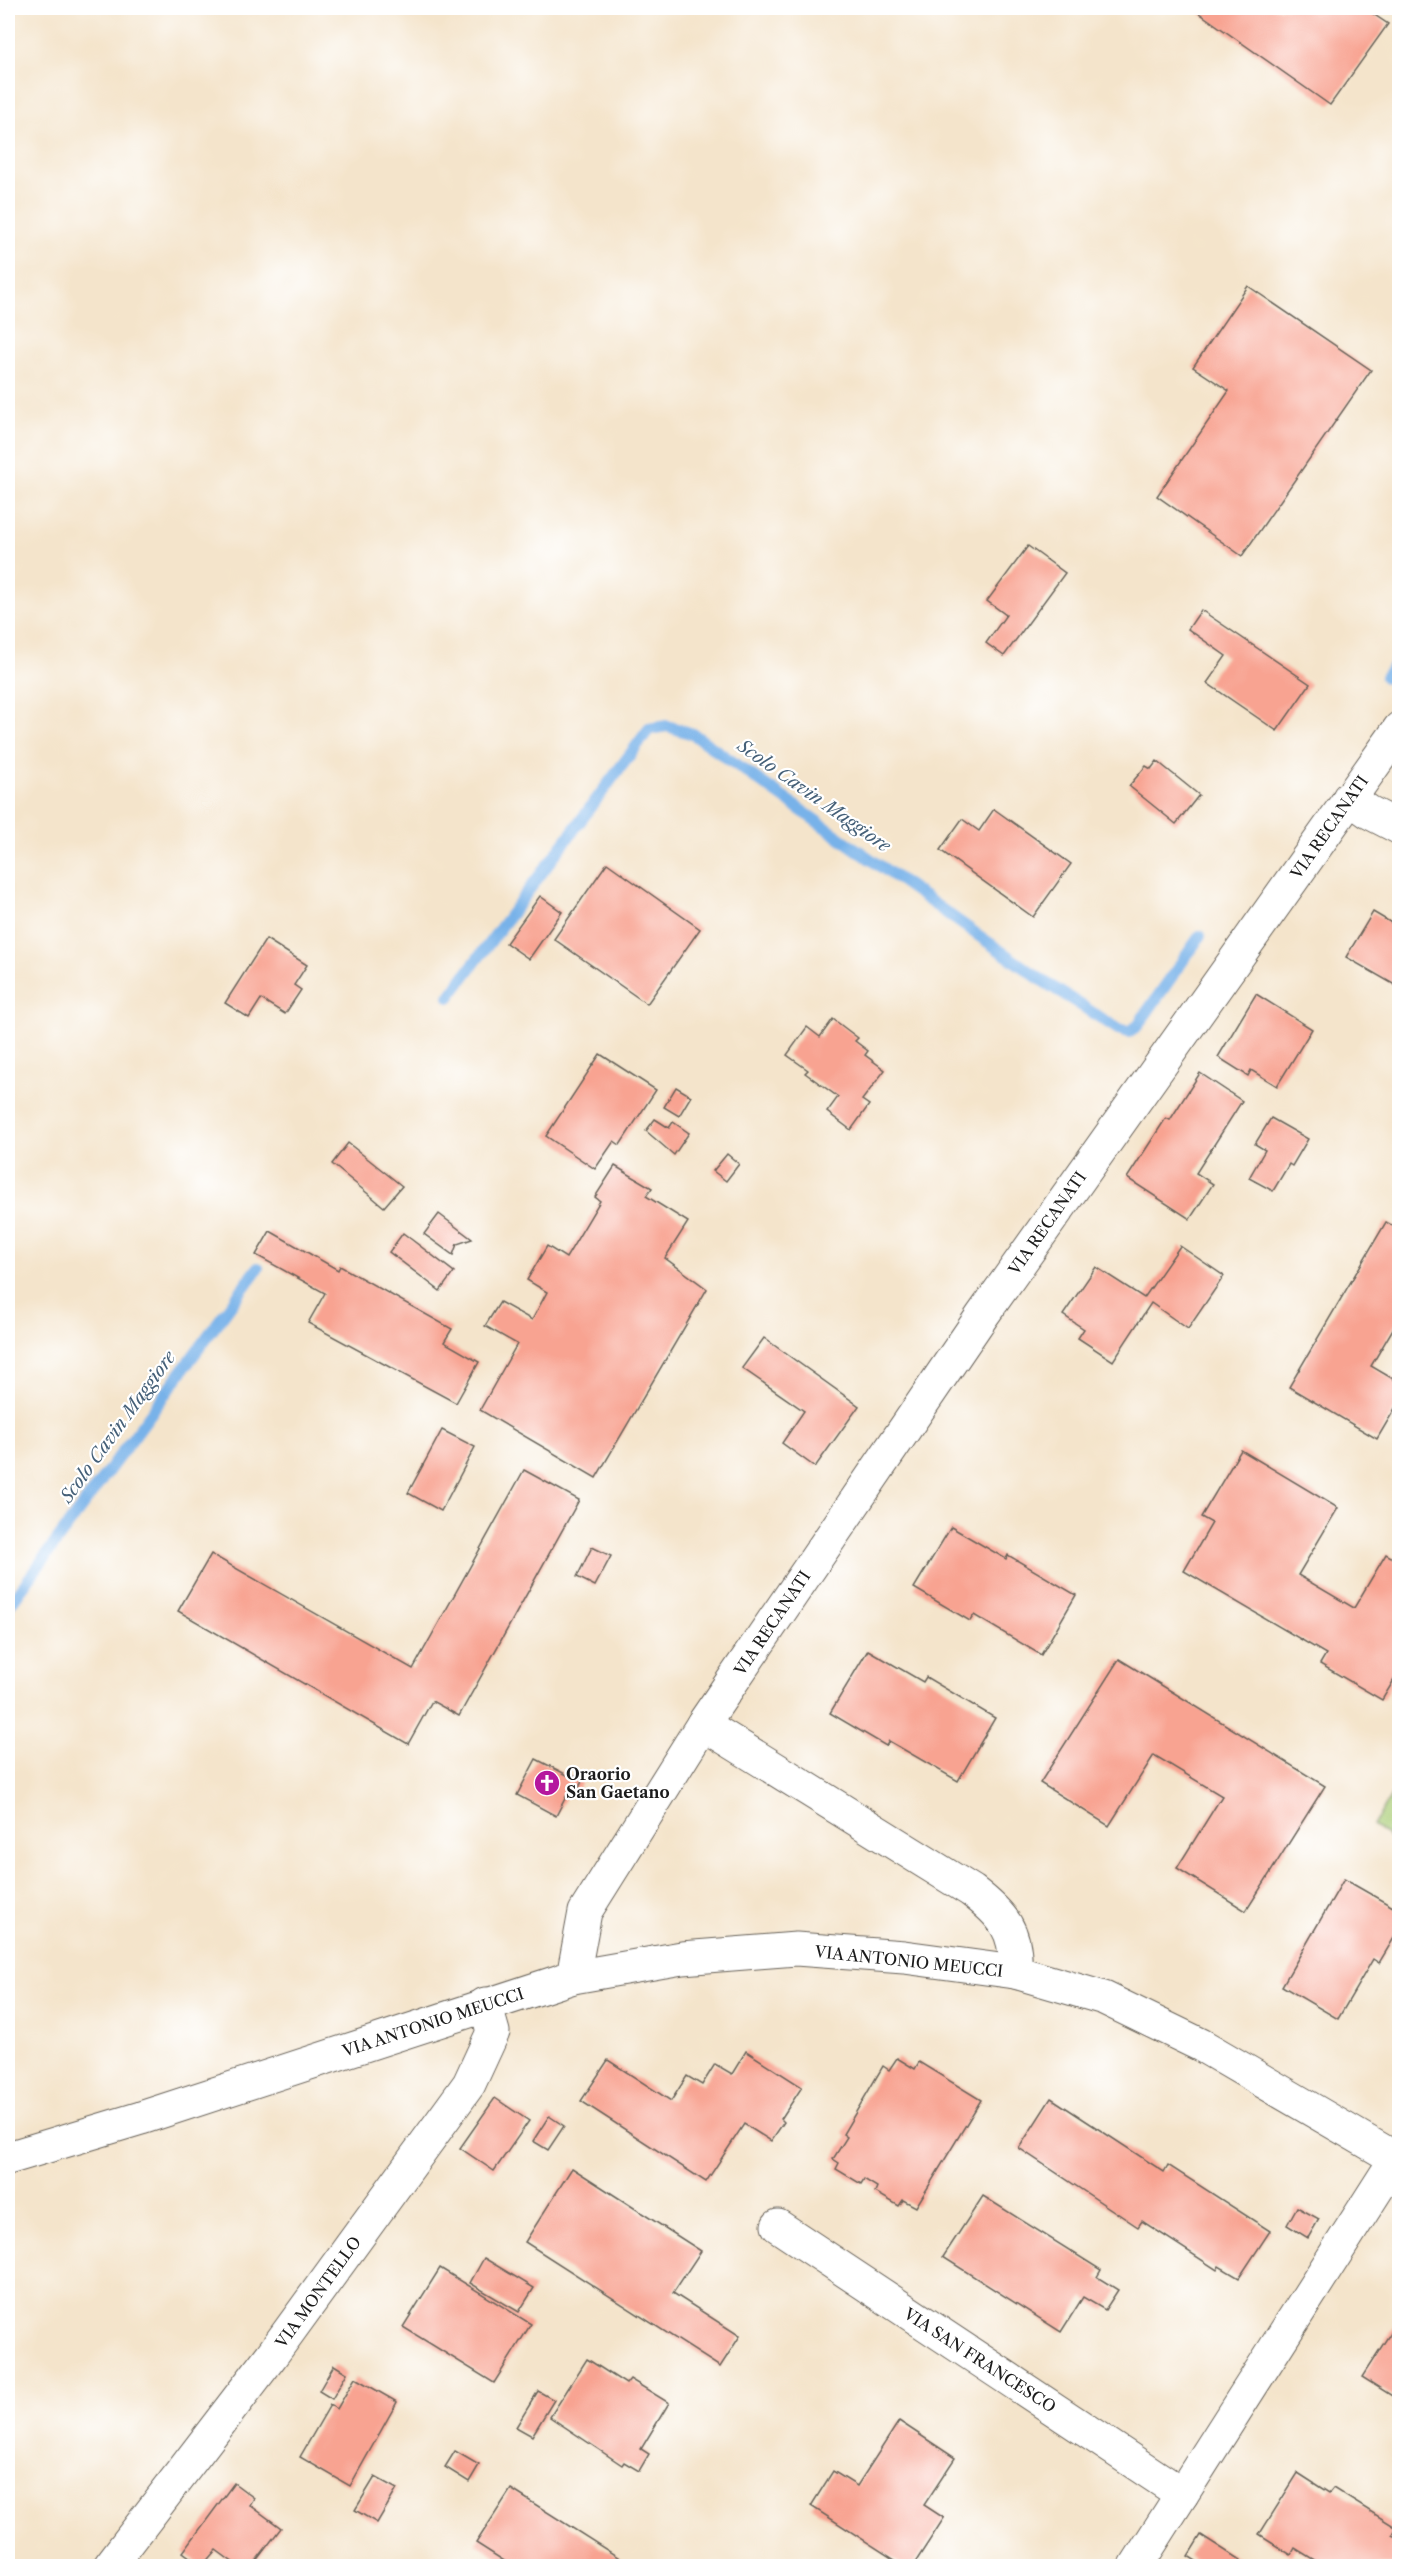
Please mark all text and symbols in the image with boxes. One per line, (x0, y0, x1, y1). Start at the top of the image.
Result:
water label: Scolo Cavin Maggiore (732, 734, 896, 858)
street label: VIA RECANATI (1285, 771, 1372, 883)
street label: VIA RECANATI (1003, 1167, 1090, 1279)
water label: Scolo Cavin Maggiore (55, 1346, 181, 1508)
street label: VIA RECANATI (729, 1567, 814, 1680)
place label: Oraorio San Gaetano (566, 1764, 670, 1802)
church icon: Oraorio San Gaetano (532, 1768, 562, 1798)
street label: VIA ANTONIO MEUCCI (813, 1941, 1004, 1981)
street label: VIA ANTONIO MEUCCI (339, 1983, 526, 2061)
street label: VIA MONTELLO (270, 2232, 365, 2352)
street label: VIA SAN FRANCESCO (899, 2303, 1060, 2417)

